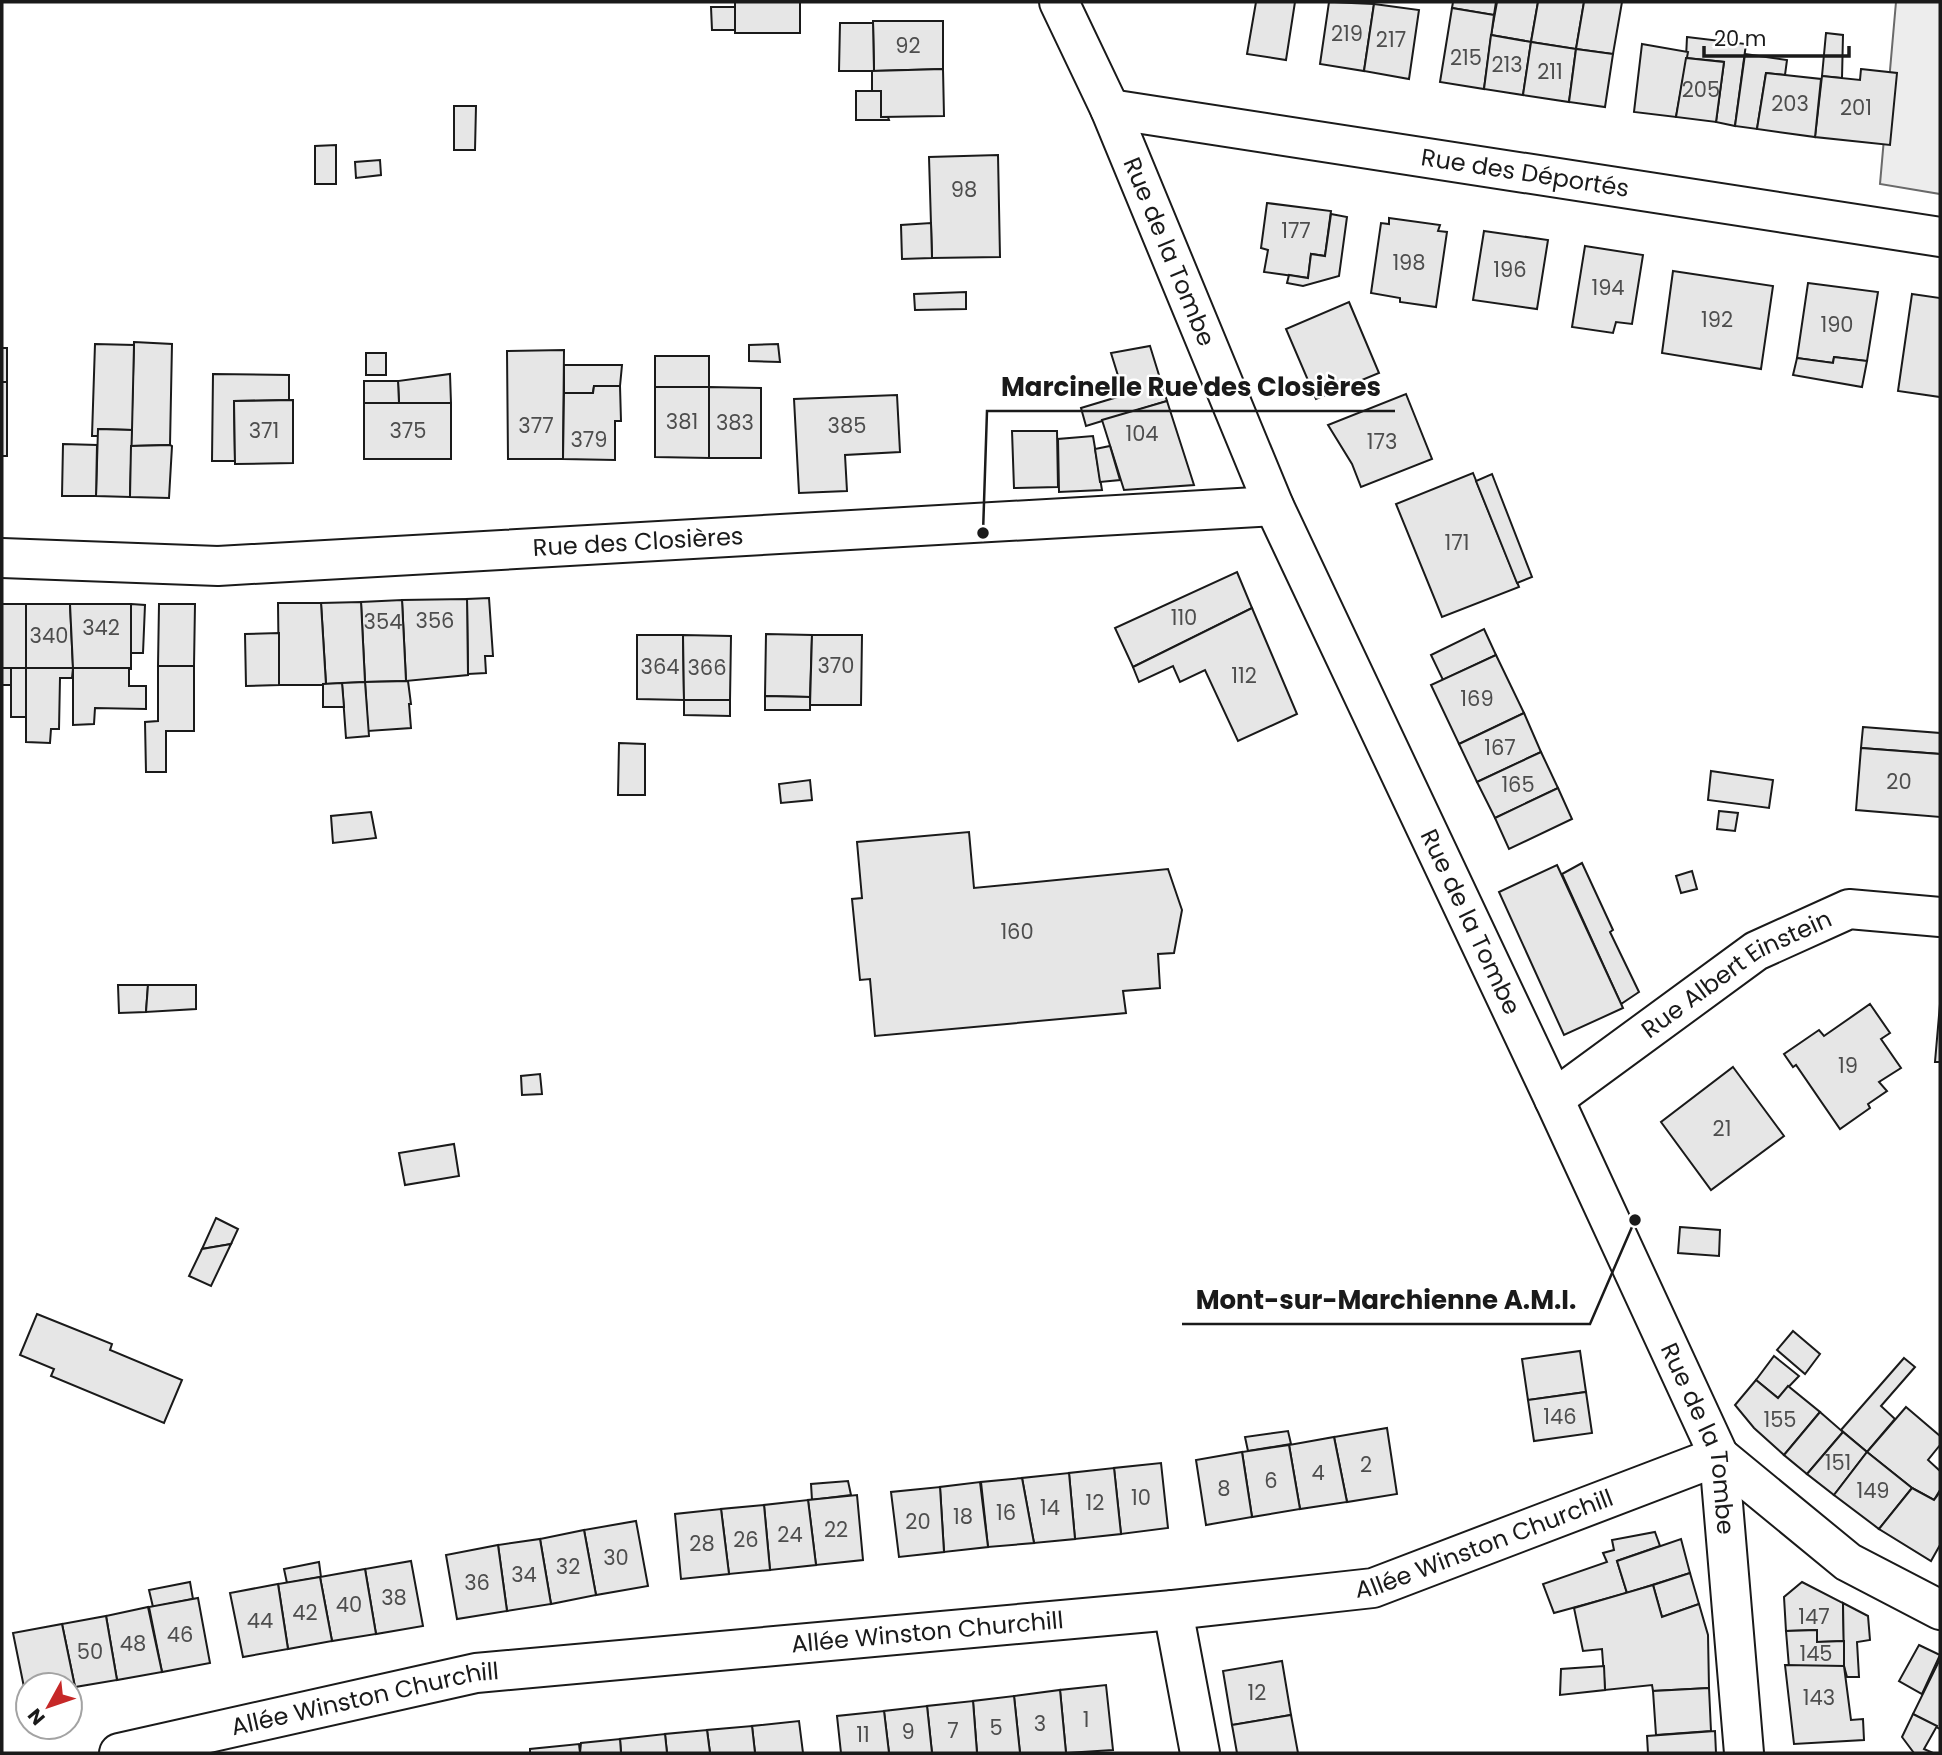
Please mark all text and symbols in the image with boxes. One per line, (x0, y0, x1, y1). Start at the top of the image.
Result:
scale bar (1704, 14, 1849, 58)
house number: 219 (1331, 19, 1363, 48)
text: 20 m (1714, 24, 1767, 53)
house number: 217 (1376, 25, 1406, 54)
house number: 92 (895, 31, 921, 60)
house number: 215 (1450, 43, 1482, 72)
house number: 213 (1491, 50, 1523, 79)
house number: 211 (1537, 57, 1563, 86)
house number: 205 (1682, 75, 1720, 104)
house number: 203 (1771, 89, 1809, 118)
house number: 201 (1840, 93, 1872, 122)
street label: Rue des Déportés (1419, 140, 1631, 205)
street label: Rue de la Tombe (1116, 152, 1223, 351)
house number: 98 (951, 175, 977, 204)
house number: 177 (1281, 216, 1311, 245)
house number: 198 (1392, 248, 1426, 277)
house number: 196 (1493, 255, 1527, 284)
house number: 194 (1591, 273, 1625, 302)
house number: 192 (1701, 305, 1733, 334)
house number: 190 (1820, 310, 1854, 339)
callout: Marcinelle Rue des Closières (987, 364, 1395, 411)
text: Marcinelle Rue des Closières (1001, 369, 1381, 405)
house number: 381 (666, 407, 698, 436)
house number: 383 (716, 408, 754, 437)
house number: 377 (518, 411, 554, 440)
house number: 385 (828, 411, 866, 440)
house number: 371 (249, 416, 279, 445)
house number: 375 (389, 416, 427, 445)
house number: 104 (1125, 419, 1159, 448)
house number: 379 (570, 425, 608, 454)
house number: 173 (1367, 427, 1397, 456)
street label: Rue des Closières (532, 519, 744, 564)
house number: 171 (1445, 528, 1469, 557)
house number: 110 (1171, 603, 1197, 632)
house number: 356 (416, 606, 454, 635)
house number: 354 (364, 607, 402, 636)
house number: 342 (82, 613, 120, 642)
house number: 340 (30, 621, 68, 650)
house number: 370 (817, 651, 855, 680)
house number: 364 (641, 652, 679, 681)
house number: 366 (687, 653, 727, 682)
house number: 112 (1231, 661, 1257, 690)
house number: 169 (1460, 684, 1494, 713)
house number: 167 (1484, 733, 1516, 762)
house number: 20 (1886, 767, 1912, 796)
house number: 165 (1501, 770, 1535, 799)
street label: Rue de la Tombe (1413, 823, 1529, 1020)
street label: Rue Albert Einstein (1634, 902, 1837, 1046)
house number: 160 (1000, 917, 1034, 946)
house number: 19 (1838, 1051, 1858, 1080)
house number: 21 (1713, 1114, 1731, 1143)
callout: Mont-sur-Marchienne A.M.I. (1182, 1277, 1590, 1324)
text: Mont-sur-Marchienne A.M.I. (1196, 1282, 1576, 1318)
street label: Rue de la Tombe (1653, 1337, 1743, 1536)
house number: 146 (1543, 1402, 1577, 1431)
house number: 155 (1763, 1405, 1797, 1434)
house number: 151 (1825, 1448, 1851, 1477)
house number: 2 (1360, 1450, 1372, 1479)
house number: 4 (1311, 1458, 1325, 1487)
house number: 6 (1264, 1466, 1278, 1495)
house number: 8 (1217, 1474, 1231, 1503)
house number: 149 (1856, 1476, 1890, 1505)
street label: Allée Winston Churchill (1354, 1481, 1618, 1606)
house number: 10 (1131, 1483, 1151, 1512)
house number: 12 (1086, 1488, 1104, 1517)
house number: 14 (1040, 1493, 1060, 1522)
house number: 16 (996, 1498, 1016, 1527)
house number: 18 (953, 1502, 973, 1531)
house number: 20 (905, 1507, 931, 1536)
house number: 22 (824, 1515, 848, 1544)
house number: 24 (777, 1520, 803, 1549)
house number: 26 (733, 1525, 759, 1554)
house number: 28 (689, 1529, 715, 1558)
house number: 30 (603, 1543, 629, 1572)
house number: 32 (556, 1552, 580, 1581)
house number: 34 (511, 1560, 537, 1589)
house number: 36 (464, 1568, 490, 1597)
house number: 38 (381, 1583, 407, 1612)
house number: 40 (336, 1590, 362, 1619)
house number: 42 (292, 1598, 318, 1627)
house number: 147 (1798, 1602, 1830, 1631)
street label: Allée Winston Churchill (790, 1603, 1065, 1660)
house number: 44 (247, 1606, 273, 1635)
house number: 46 (167, 1620, 193, 1649)
house number: 48 (120, 1629, 146, 1658)
house number: 50 (77, 1637, 103, 1666)
house number: 145 (1799, 1639, 1833, 1668)
street label: Allée Winston Churchill (228, 1654, 500, 1743)
north arrow (14, 1671, 84, 1741)
house number: 12 (1248, 1678, 1266, 1707)
house number: 143 (1803, 1683, 1835, 1712)
text: N (21, 1702, 51, 1731)
house number: 1 (1083, 1705, 1089, 1734)
house number: 3 (1034, 1709, 1046, 1738)
house number: 5 (989, 1713, 1003, 1742)
house number: 7 (947, 1716, 959, 1745)
house number: 9 (901, 1717, 915, 1746)
house number: 11 (856, 1720, 870, 1749)

